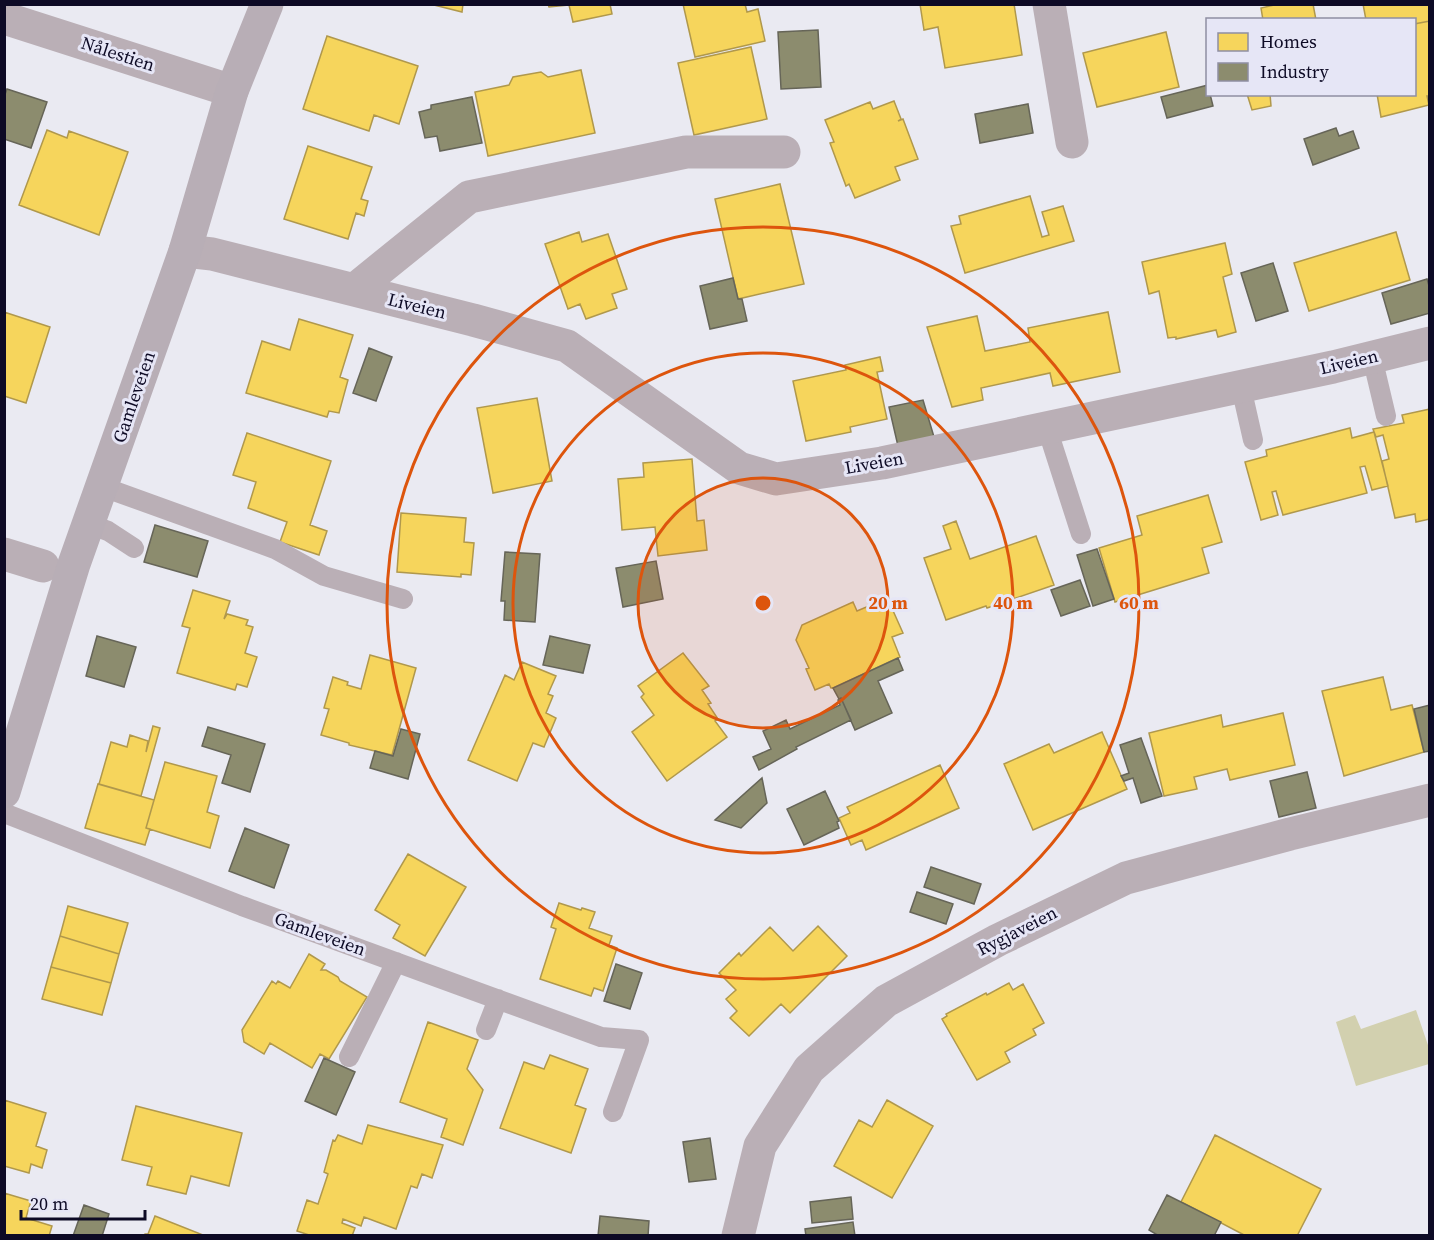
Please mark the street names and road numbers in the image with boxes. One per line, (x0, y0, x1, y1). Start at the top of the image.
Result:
street label: Nålestien (78, 30, 158, 77)
street label: Liveien (385, 286, 449, 325)
street label: Liveien (1317, 343, 1381, 380)
street label: Gamleveien (106, 348, 161, 446)
street label: Liveien (843, 445, 905, 480)
street label: Rygjaveien (972, 900, 1061, 961)
street label: Gamleveien (271, 905, 369, 962)

